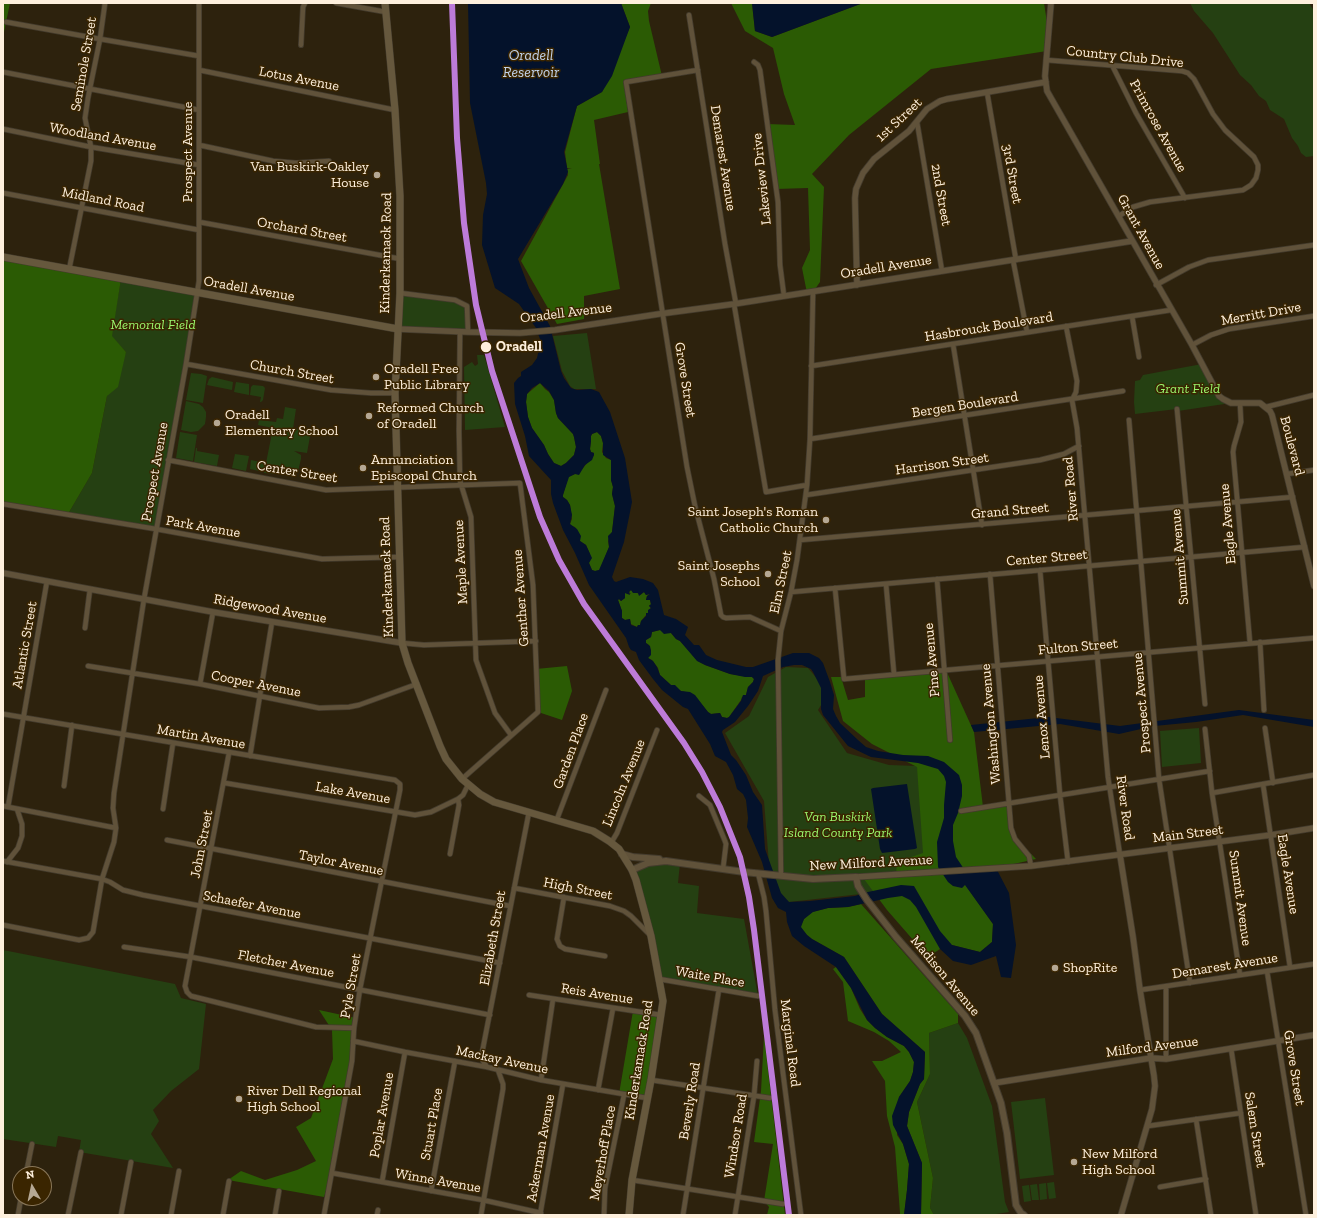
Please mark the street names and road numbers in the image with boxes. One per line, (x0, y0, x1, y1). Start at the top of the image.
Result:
street label: Seminole Street (67, 15, 101, 113)
street label: Country Club Drive (1066, 42, 1184, 72)
street label: Lotus Avenue (257, 63, 341, 95)
street label: Primrose Avenue (1126, 77, 1190, 175)
street label: 1st Street (873, 94, 925, 146)
street label: Prospect Avenue (180, 102, 196, 202)
street label: Demarest Avenue (706, 104, 740, 212)
street label: Woodland Avenue (48, 119, 158, 155)
street label: Lakeview Drive (749, 132, 775, 226)
street label: 3rd Street (998, 143, 1026, 205)
street label: 2nd Street (927, 163, 955, 227)
street label: Midland Road (60, 184, 146, 216)
street label: Kinderkamack Road (377, 192, 395, 314)
street label: Grant Avenue (1114, 192, 1168, 272)
street label: Orchard Street (256, 214, 348, 246)
street label: Oradell Avenue (839, 252, 933, 282)
street label: Oradell Avenue (202, 273, 296, 305)
street label: Oradell Avenue (519, 299, 613, 327)
street label: Merritt Drive (1220, 299, 1302, 329)
street label: Hasbrouck Boulevard (924, 309, 1054, 345)
street label: Grove Street (671, 341, 699, 419)
street label: Church Street (249, 356, 335, 388)
street label: Bergen Boulevard (911, 388, 1019, 422)
street label: Boulevard (1276, 414, 1308, 478)
street label: Prospect Avenue (138, 421, 172, 523)
street label: Harrison Street (894, 449, 990, 479)
street label: River Road (1060, 456, 1082, 522)
street label: Center Street (256, 457, 338, 487)
street label: Eagle Avenue (1216, 483, 1240, 565)
street label: Grand Street (970, 499, 1050, 523)
street label: Summit Avenue (1167, 508, 1193, 606)
street label: Park Avenue (164, 512, 242, 542)
street label: Kinderkamack Road (376, 516, 398, 638)
street label: Maple Avenue (450, 519, 472, 605)
street label: Center Street (1006, 546, 1088, 570)
street label: Genther Avenue (509, 549, 533, 647)
street label: Elm Street (766, 549, 796, 615)
street label: Ridgewood Avenue (212, 591, 328, 627)
street label: Atlantic Street (9, 600, 41, 690)
street label: Pine Avenue (920, 622, 944, 698)
street label: Fulton Street (1037, 635, 1119, 659)
street label: Prospect Avenue (1129, 652, 1155, 754)
street label: Washington Avenue (977, 663, 1005, 785)
street label: Cooper Avenue (210, 667, 302, 701)
street label: Lenox Avenue (1030, 674, 1054, 760)
street label: Garden Place (550, 711, 592, 791)
street label: Martin Avenue (155, 721, 247, 753)
street label: Lincoln Avenue (599, 737, 649, 829)
street label: River Road (1112, 775, 1138, 841)
street label: Lake Avenue (314, 778, 392, 808)
street label: John Street (187, 808, 217, 880)
street label: Main Street (1152, 821, 1224, 847)
street label: Eagle Avenue (1273, 833, 1303, 915)
street label: Taylor Avenue (297, 847, 385, 879)
street label: Summit Avenue (1225, 849, 1255, 947)
street label: New Milford Avenue (809, 851, 933, 875)
street label: High Street (542, 874, 614, 904)
street label: Schaefer Avenue (202, 887, 302, 923)
street label: Elizabeth Street (476, 889, 510, 987)
street label: Madison Avenue (907, 933, 983, 1019)
street label: Fletcher Avenue (236, 946, 336, 982)
street label: Demarest Avenue (1171, 949, 1279, 983)
street label: Pyle Street (337, 952, 365, 1020)
street label: Waite Place (674, 963, 746, 991)
street label: Reis Avenue (560, 980, 634, 1008)
street label: Marginal Road (776, 998, 804, 1088)
street label: Kinderkamack Road (621, 999, 657, 1121)
street label: Grove Street (1280, 1029, 1308, 1107)
street label: Milford Avenue (1105, 1033, 1199, 1061)
street label: Mackay Avenue (454, 1042, 550, 1078)
street label: Beverly Road (676, 1061, 704, 1141)
street label: Poplar Avenue (366, 1071, 398, 1159)
street label: Stuart Place (417, 1087, 447, 1161)
street label: Salem Street (1241, 1091, 1269, 1169)
street label: Ackerman Avenue (523, 1093, 559, 1203)
street label: Windsor Road (721, 1093, 751, 1179)
street label: Meyerhoff Place (586, 1104, 620, 1202)
street label: Winne Avenue (394, 1165, 482, 1197)

